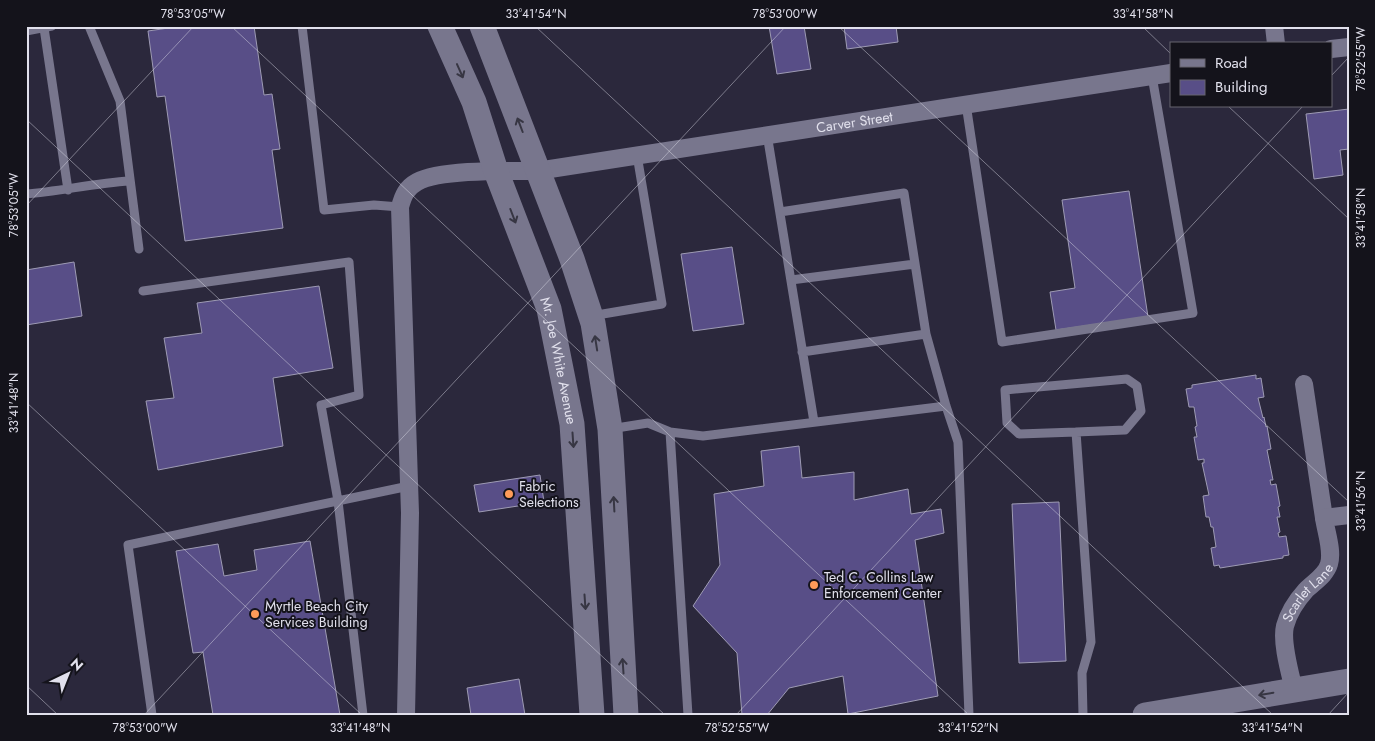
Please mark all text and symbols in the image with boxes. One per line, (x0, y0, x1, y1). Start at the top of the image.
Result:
text: 78°53'05"W (161, 5, 225, 23)
text: 33°41'54"N (506, 5, 566, 23)
text: 78°53'00"W (753, 5, 818, 23)
text: 33°41'58"N (1113, 5, 1173, 23)
text: 78°52'55"W (1352, 27, 1370, 91)
legend (1170, 42, 1332, 108)
text: Road (1215, 52, 1247, 74)
one-way arrow (456, 63, 465, 78)
text: Building (1215, 76, 1267, 98)
street label: Carver Street (815, 106, 895, 138)
one-way arrow (515, 118, 524, 133)
text: 78°53'05"W (5, 173, 23, 237)
text: 33°41'58"N (1352, 188, 1370, 248)
one-way arrow (509, 208, 518, 224)
street label: Mr. Joe White Avenue (535, 294, 582, 426)
one-way arrow (591, 335, 601, 351)
text: 33°41'48"N (5, 373, 23, 433)
one-way arrow (568, 432, 577, 448)
text: 33°41'56"N (1352, 471, 1370, 531)
place label: Fabric Selections (519, 476, 579, 512)
marker: Fabric Selections (503, 488, 515, 500)
one-way arrow (609, 496, 618, 512)
street label: Scarlet Lane (1277, 560, 1338, 625)
place label: Ted C. Collins Law Enforcement Center (824, 567, 942, 603)
marker: Ted C. Collins Law Enforcement Center (808, 579, 820, 591)
one-way arrow (580, 594, 589, 610)
place label: Myrtle Beach City Services Building (265, 596, 369, 632)
marker: Myrtle Beach City Services Building (249, 608, 261, 620)
north arrow (42, 648, 92, 698)
text: N (66, 653, 88, 676)
one-way arrow (618, 658, 627, 674)
one-way arrow (1258, 690, 1274, 700)
text: 78°53'00"W (113, 719, 178, 737)
text: 33°41'48"N (330, 719, 390, 737)
text: 78°52'55"W (705, 719, 769, 737)
text: 33°41'52"N (938, 719, 998, 737)
text: 33°41'54"N (1242, 719, 1302, 737)

